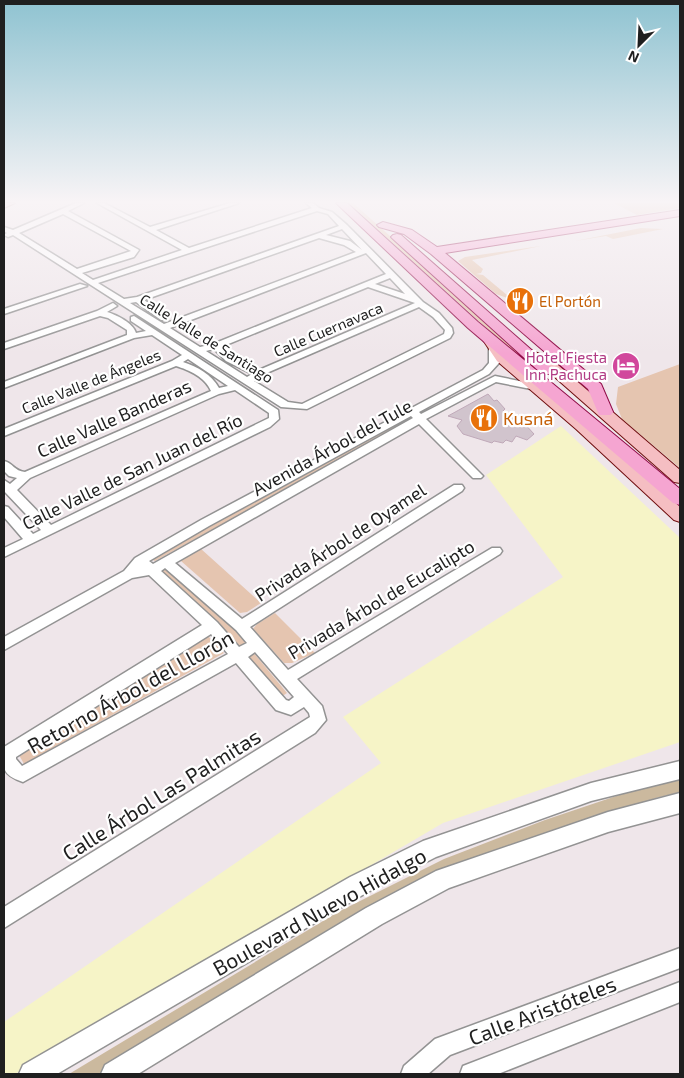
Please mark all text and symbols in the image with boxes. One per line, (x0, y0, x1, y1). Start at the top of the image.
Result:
north arrow (614, 20, 664, 70)
text: N (625, 48, 642, 67)
restaurant icon: El Portón (505, 286, 535, 316)
street label: Calle Valle de Santiago (137, 290, 277, 386)
place label: El Portón (539, 292, 601, 310)
street label: Calle Cuernavaca (271, 298, 385, 360)
street label: Calle Valle de Ángeles (19, 345, 163, 417)
place label: Hotel Fiesta Inn Pachuca (525, 348, 607, 383)
hotel icon: Hotel Fiesta Inn Pachuca (611, 351, 641, 381)
street label: Calle Valle Banderas (33, 374, 195, 462)
street label: Avenida Árbol del Tule (248, 394, 416, 500)
restaurant icon: Kusná (469, 403, 499, 433)
place label: Kusná (503, 407, 553, 429)
street label: Calle Valle de San Juan del Río (18, 408, 246, 534)
street label: Privada Árbol de Oyamel (250, 478, 430, 606)
street label: Privada Árbol de Eucalipto (284, 535, 478, 663)
street label: Retorno Árbol del Llorón (23, 624, 237, 758)
street label: Calle Árbol Las Palmitas (57, 723, 265, 865)
street label: Boulevard Nuevo Hidalgo (208, 842, 430, 980)
street label: Calle Aristóteles (465, 970, 619, 1050)

